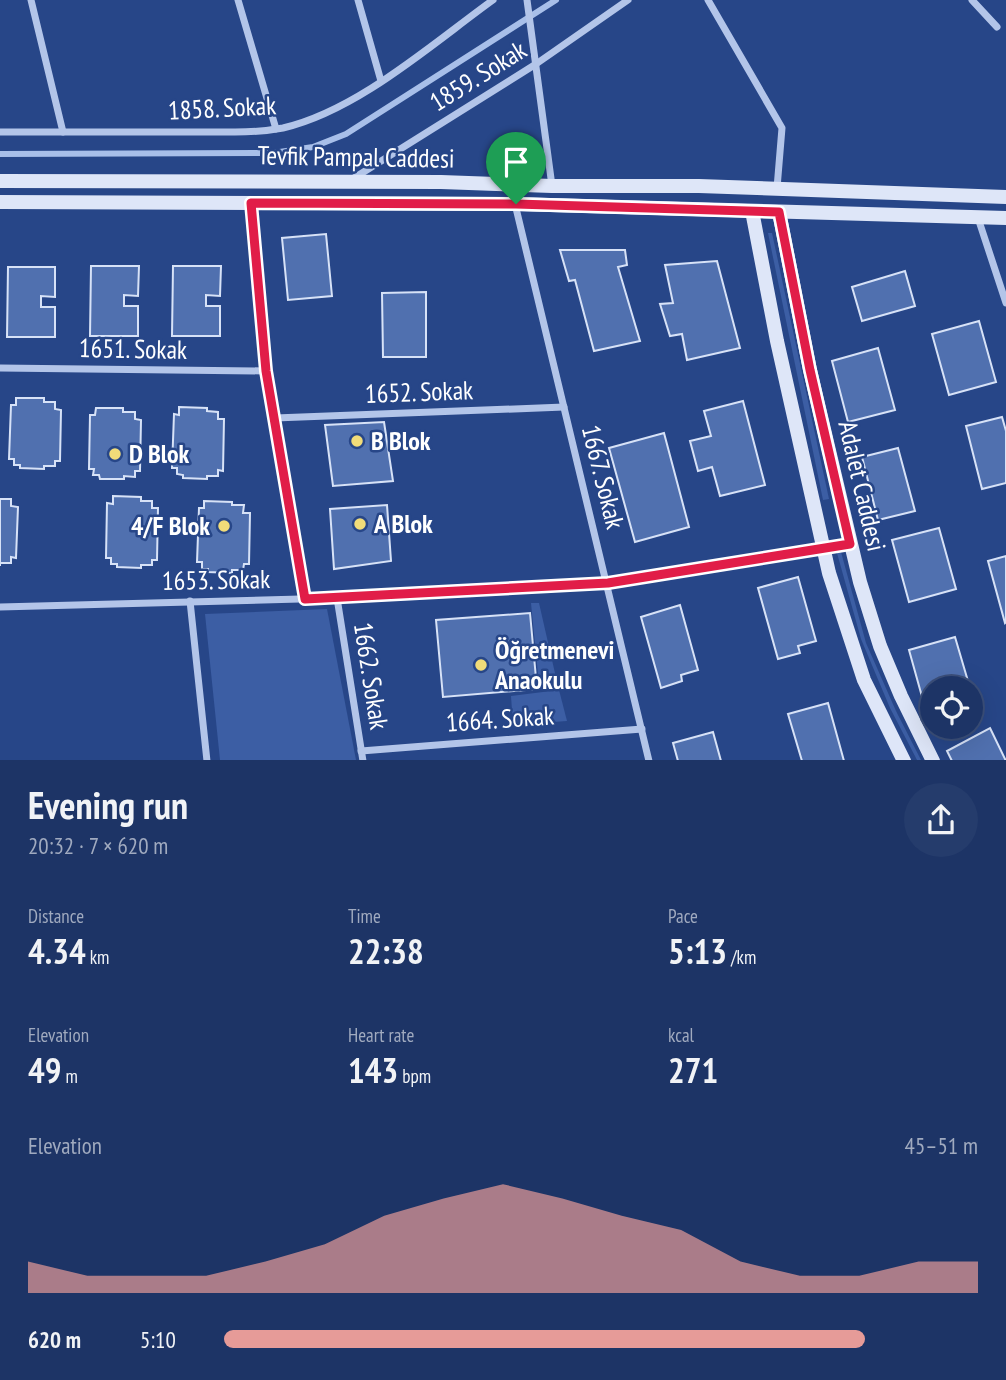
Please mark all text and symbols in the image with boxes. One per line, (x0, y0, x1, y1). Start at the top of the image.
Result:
street label: 1859. Sokak (423, 33, 532, 118)
street label: 1858. Sokak (167, 88, 277, 127)
pin (486, 132, 546, 204)
street label: Tevfik Pampal Caddesi (257, 138, 455, 175)
icon: arrive (497, 143, 535, 181)
street label: 1651. Sokak (79, 331, 187, 366)
street label: 1652. Sokak (364, 373, 474, 410)
street label: Adalet Caddesi (831, 417, 894, 554)
street label: 1667. Sokak (575, 422, 632, 532)
place label: B Blok (371, 424, 431, 457)
marker: B Blok (349, 433, 365, 449)
place label: D Blok (129, 437, 190, 470)
marker: D Blok (107, 446, 123, 462)
place label: A Blok (373, 507, 433, 540)
place label: 4/F Blok (131, 509, 210, 542)
marker: A Blok (352, 516, 368, 532)
marker: 4/F Blok (216, 518, 232, 534)
street label: 1653. Sokak (162, 562, 270, 597)
street label: 1662. Sokak (347, 620, 396, 732)
place label: Öğretmenevi Anaokulu (494, 633, 614, 696)
marker: Öğretmenevi Anaokulu (473, 657, 489, 673)
map controls (920, 676, 983, 739)
button: locate (920, 676, 983, 739)
street label: 1664. Sokak (445, 698, 555, 739)
text: Evening run (28, 780, 188, 829)
button: share (904, 783, 978, 857)
text: 20:32 · 7 × 620 m (28, 831, 168, 860)
text: Distance (28, 904, 84, 928)
text: Time (348, 904, 381, 928)
text: Pace (668, 904, 698, 928)
text: 4.34 (28, 928, 86, 974)
text: 22:38 (348, 928, 424, 974)
text: 5:13 (668, 928, 727, 974)
text: km (86, 945, 109, 969)
text: /km (727, 945, 756, 969)
text: Elevation (28, 1023, 89, 1047)
text: Heart rate (348, 1023, 414, 1047)
text: kcal (668, 1023, 694, 1047)
text: 49 (28, 1047, 61, 1093)
text: 143 (348, 1047, 398, 1093)
text: 271 (668, 1047, 718, 1093)
text: m (61, 1064, 78, 1088)
text: bpm (398, 1064, 431, 1088)
text: Elevation (28, 1131, 102, 1160)
text: 45–51 m (905, 1131, 978, 1160)
text: 620 m (28, 1325, 81, 1354)
text: 5:10 (140, 1325, 176, 1354)

